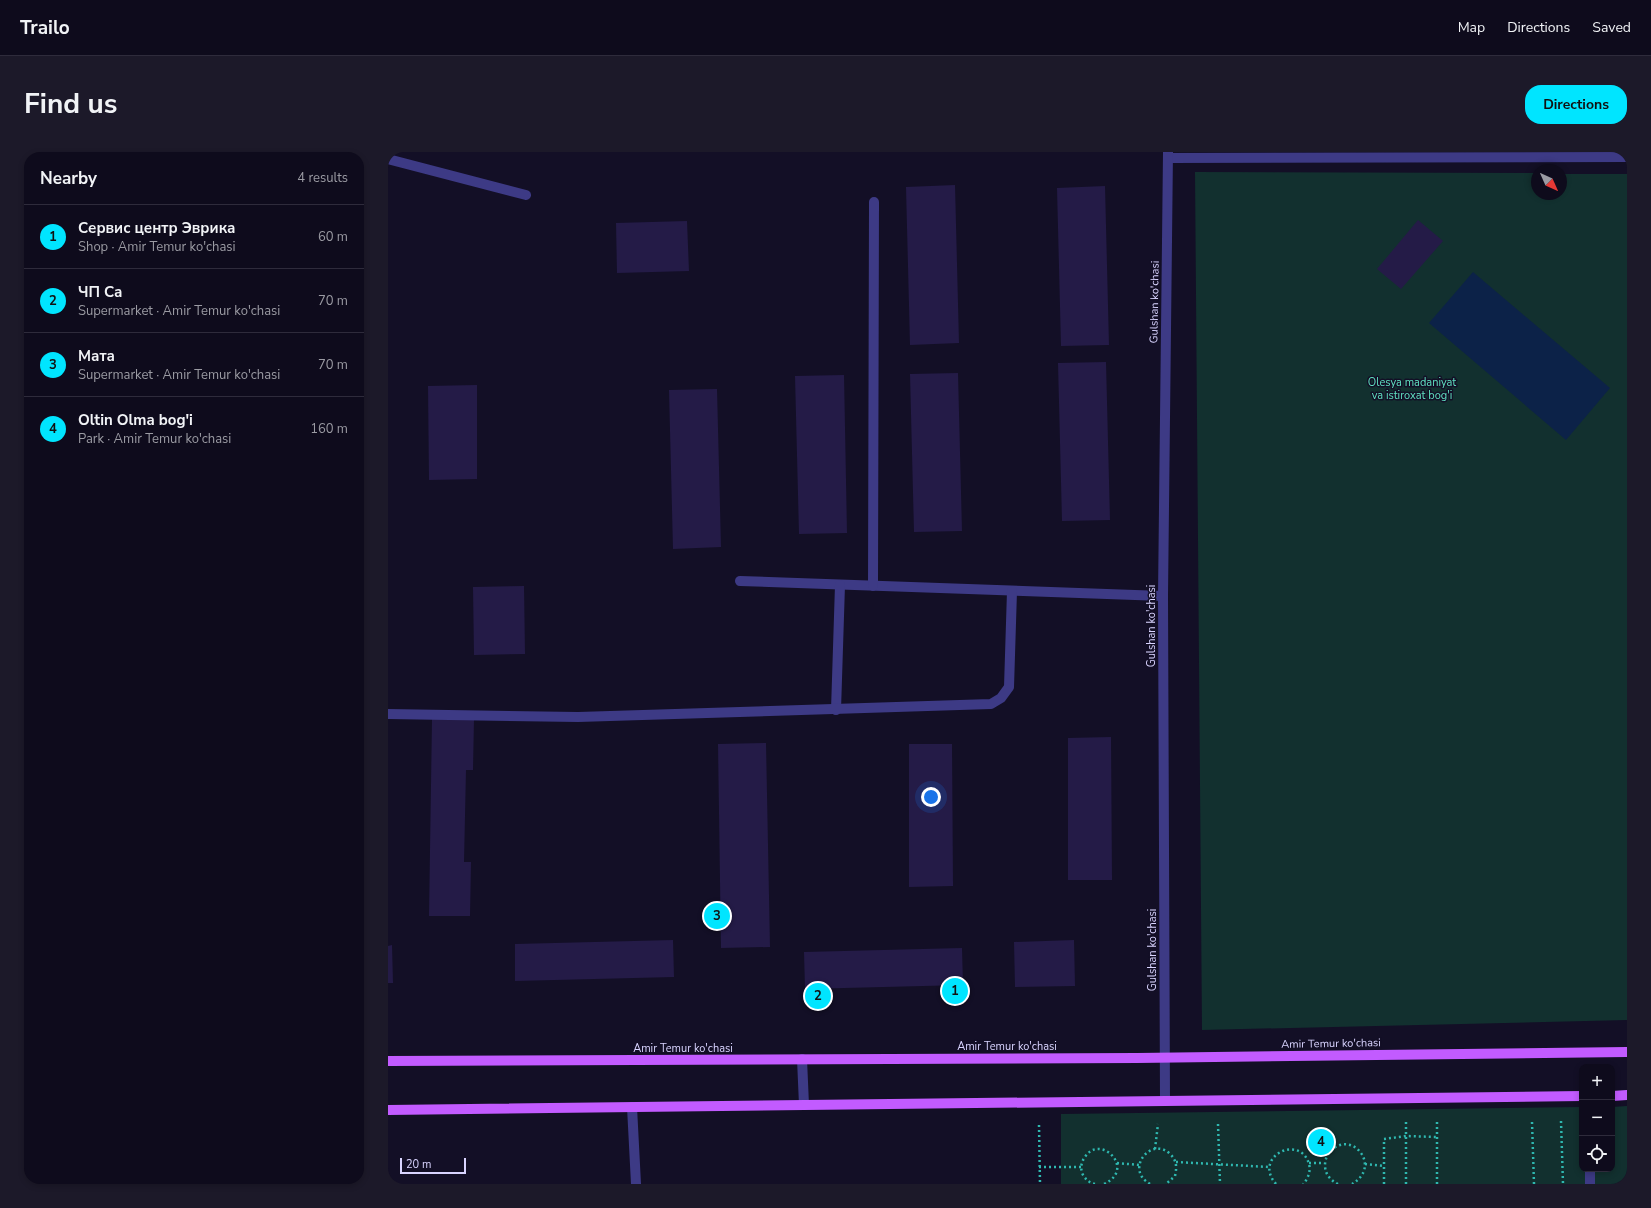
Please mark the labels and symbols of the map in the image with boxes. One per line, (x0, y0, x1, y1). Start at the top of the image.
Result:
north arrow (1531, 164, 1567, 200)
street label: Gulshan ko'chasi (1146, 261, 1163, 344)
park label: Olesya madaniyat va istiroxat bog'i (1368, 375, 1456, 403)
street label: Gulshan ko'chasi (1144, 585, 1159, 667)
your location (921, 787, 941, 807)
pin: 3 (704, 901, 730, 931)
street label: Gulshan ko'chasi (1145, 909, 1160, 991)
pin: 1 (942, 976, 968, 1006)
pin: 2 (805, 981, 831, 1011)
street label: Amir Temur ko'chasi (1281, 1035, 1381, 1052)
street label: Amir Temur ko'chasi (957, 1039, 1057, 1054)
street label: Amir Temur ko'chasi (633, 1041, 733, 1056)
pin: 4 (1308, 1127, 1334, 1157)
scale bar (400, 1156, 466, 1175)

